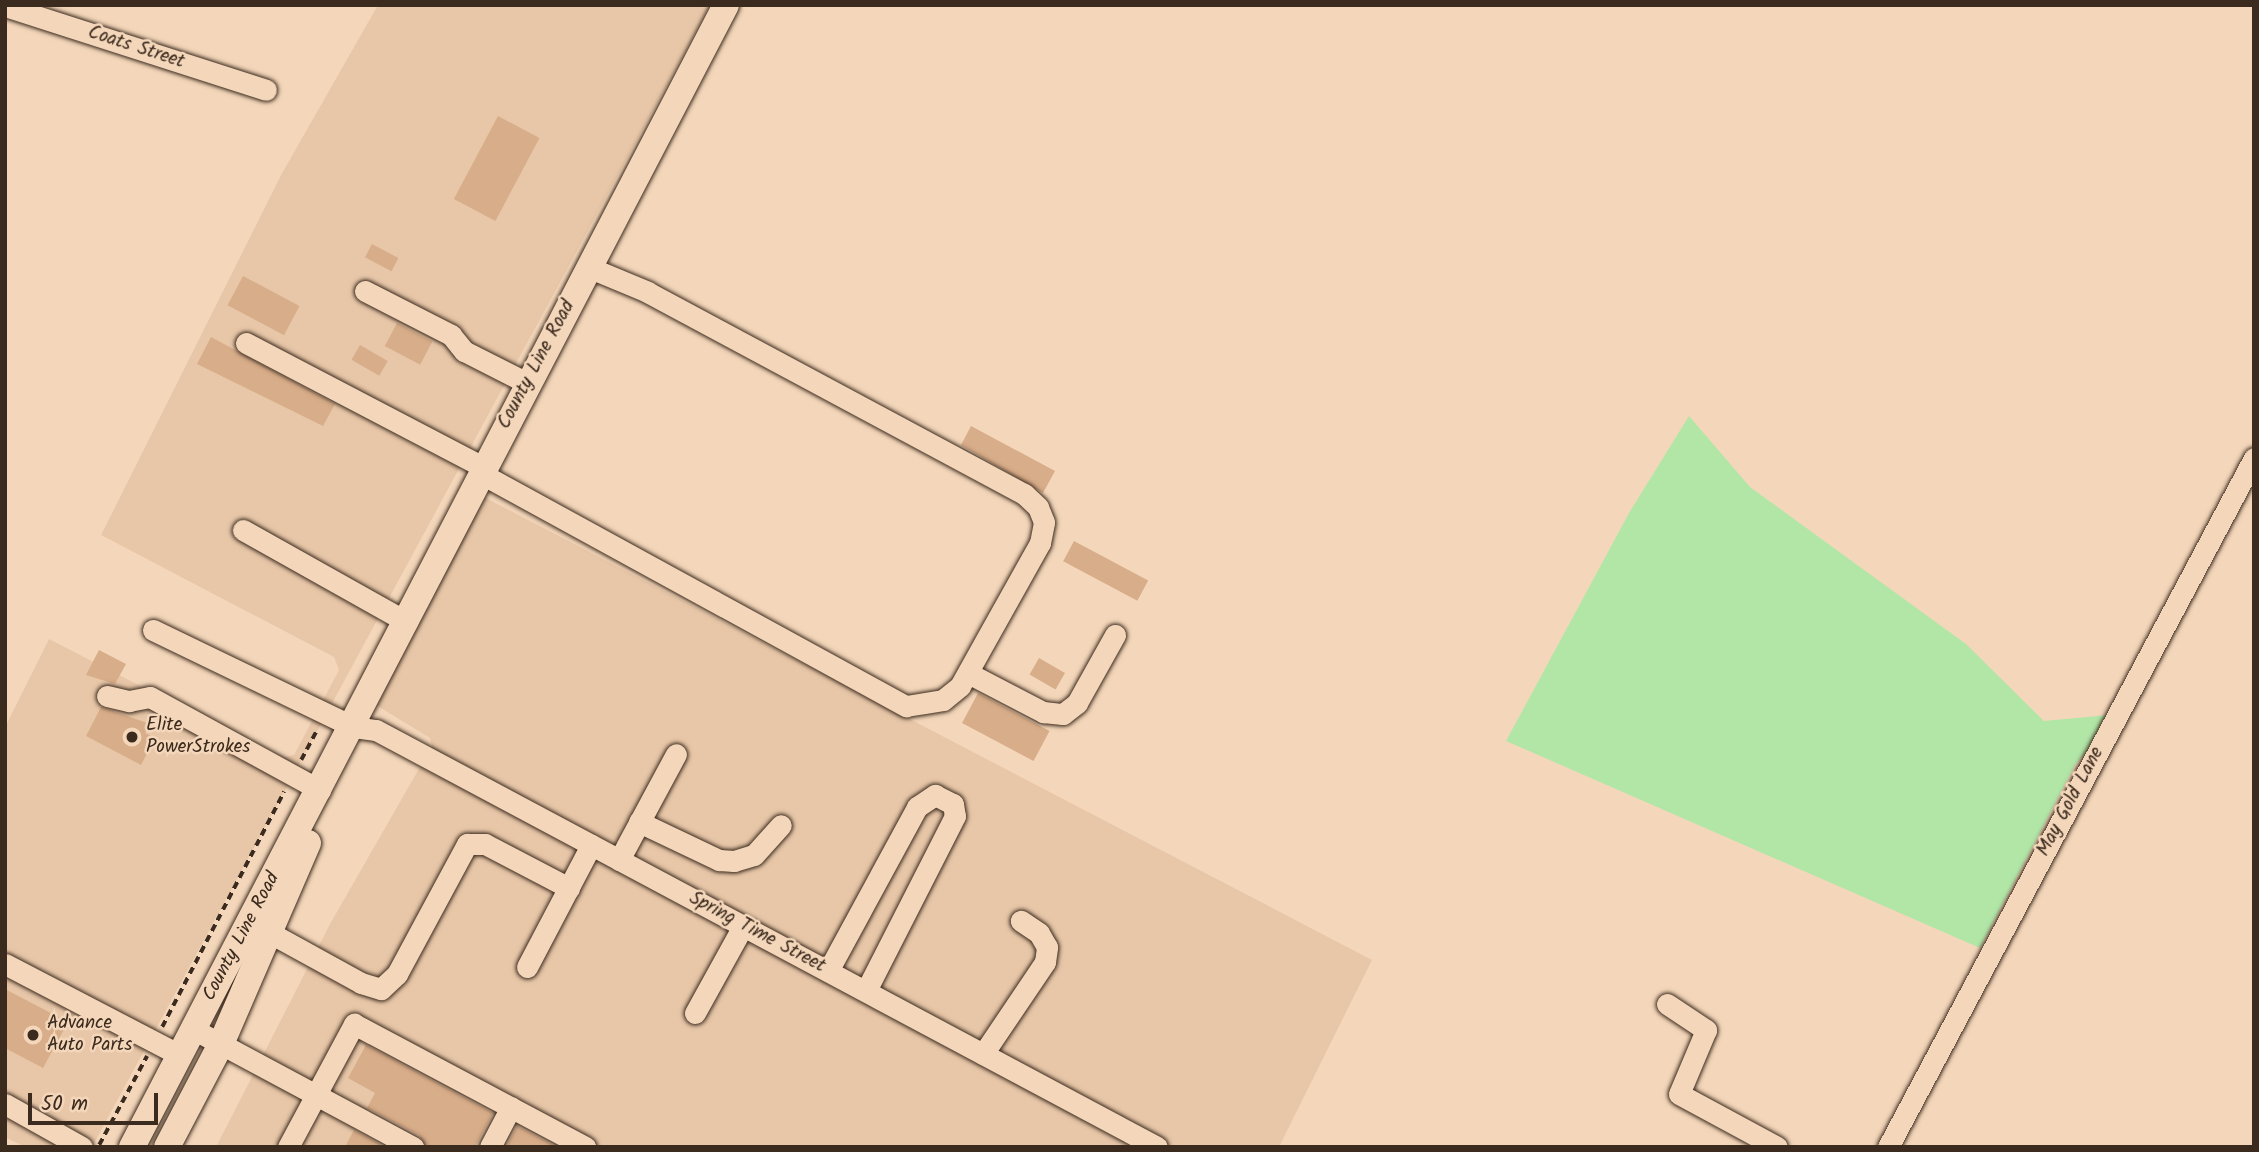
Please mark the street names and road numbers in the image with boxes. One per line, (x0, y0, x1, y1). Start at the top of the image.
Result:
street label: Coats Street (85, 22, 187, 74)
street label: County Line Road (494, 297, 580, 433)
street label: May Gold Lane (2033, 744, 2109, 860)
street label: County Line Road (199, 869, 285, 1005)
street label: Spring Time Street (685, 888, 829, 978)

